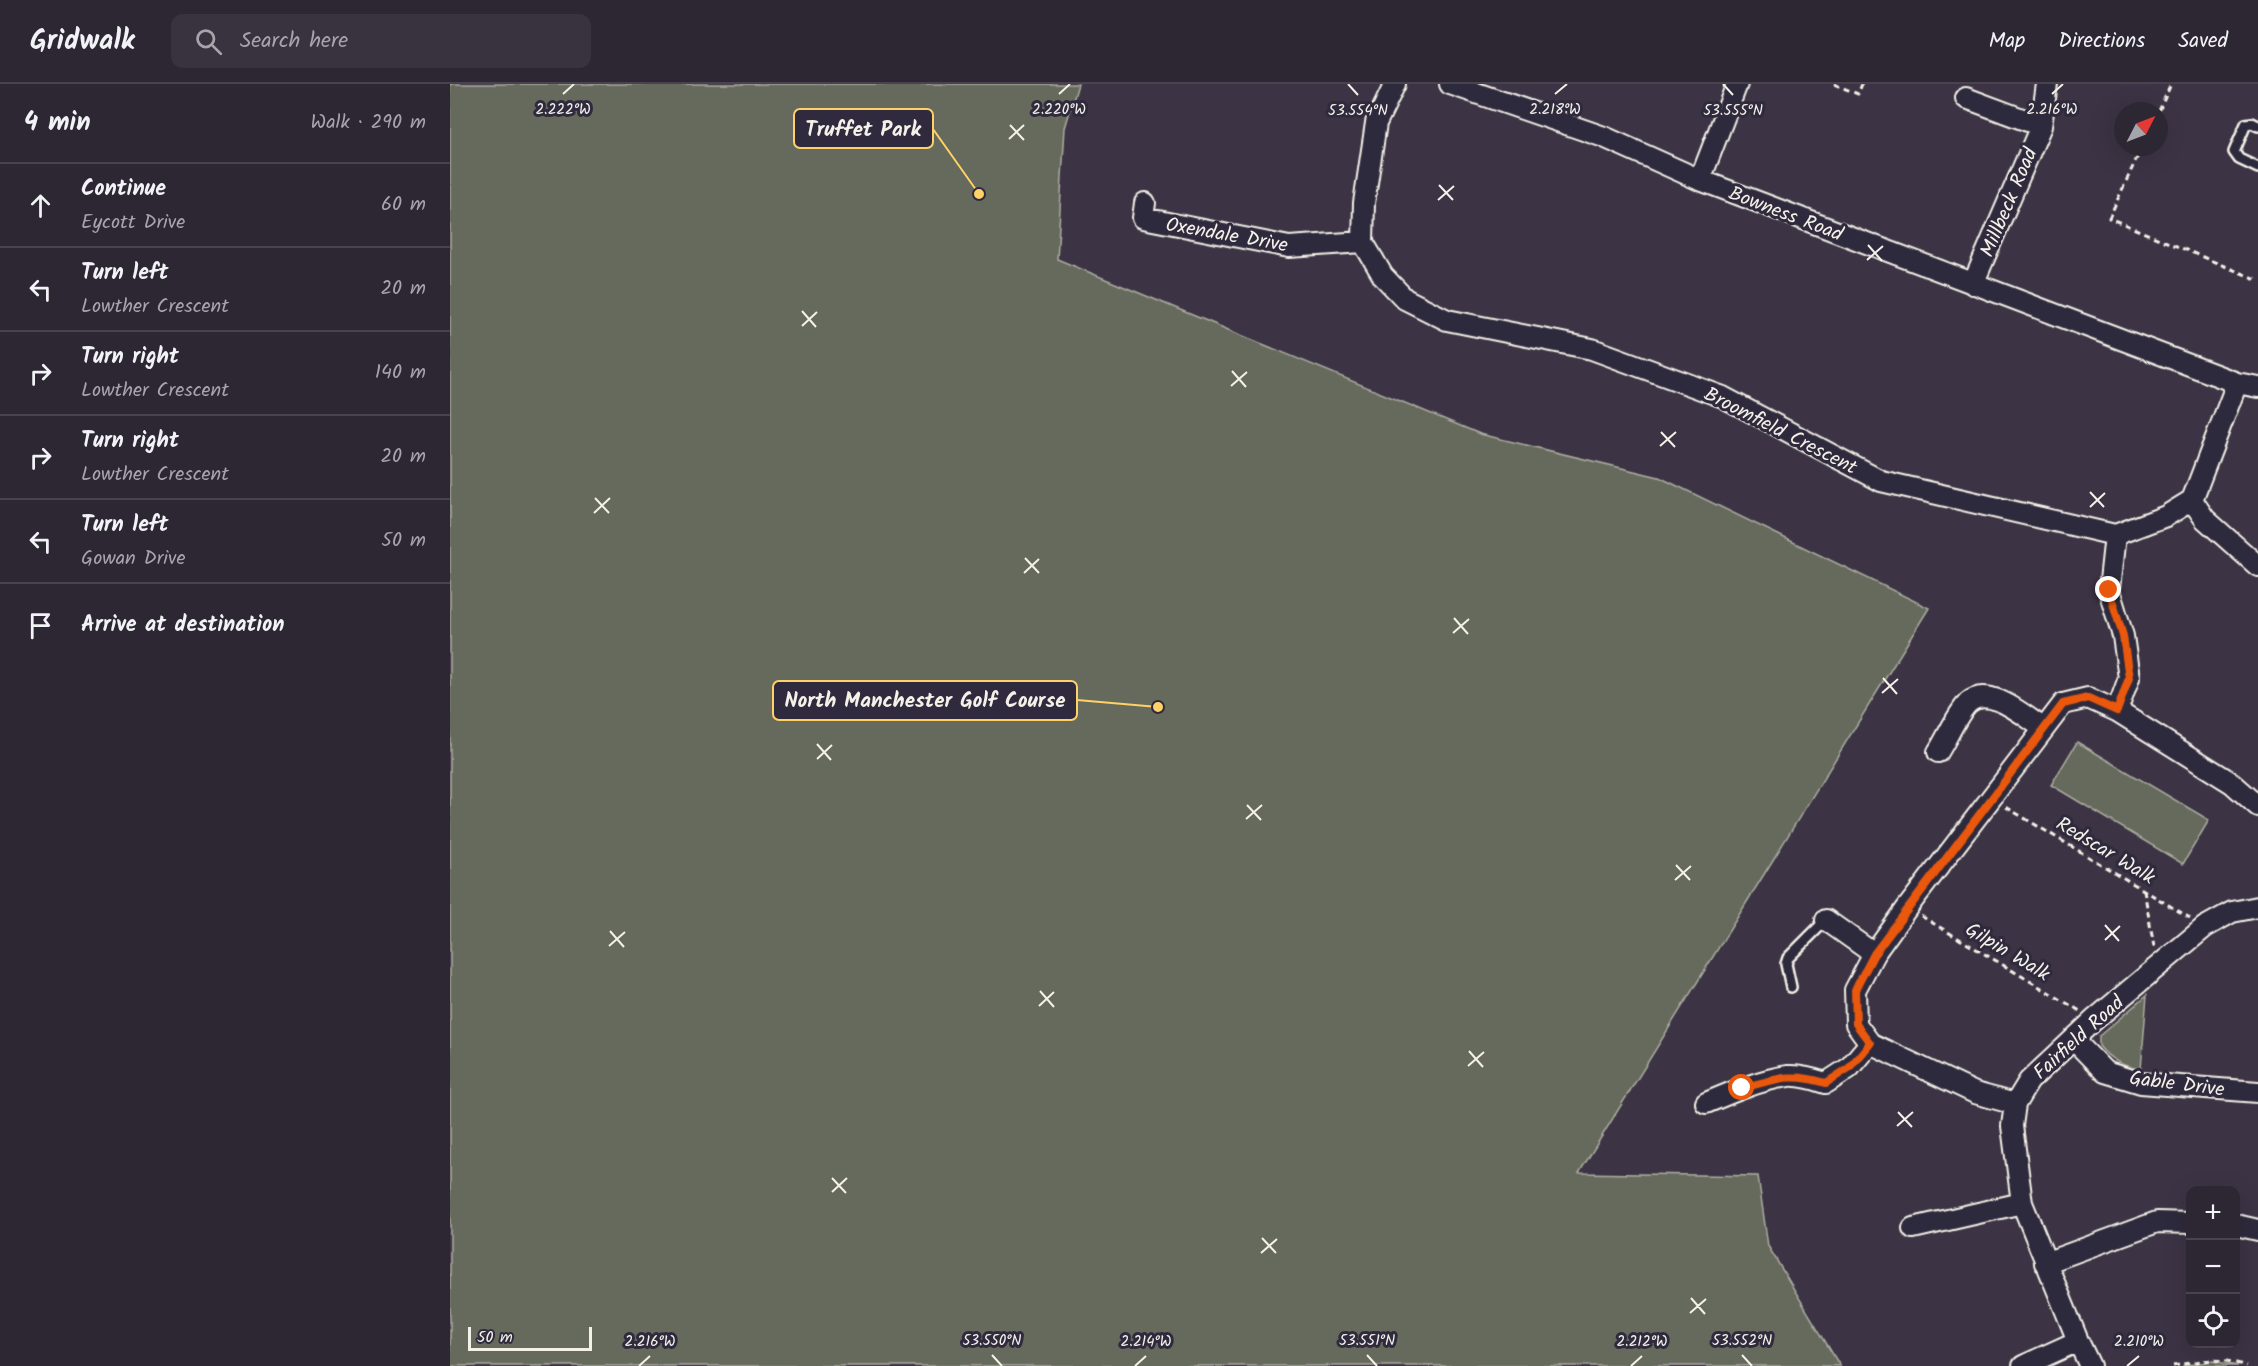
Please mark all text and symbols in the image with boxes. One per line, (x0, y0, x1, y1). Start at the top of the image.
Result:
search box (171, 14, 591, 68)
text: Gridwalk (30, 19, 135, 64)
text: Search here (240, 24, 348, 59)
icon: search (192, 25, 225, 58)
text: Map (1989, 25, 2025, 58)
text: Directions (2058, 25, 2145, 58)
text: Saved (2178, 25, 2228, 58)
text: 2.222°W (535, 98, 591, 122)
text: 2.220°W (1032, 98, 1086, 122)
text: 2.218°W (1529, 98, 1581, 122)
text: 2.216°W (2027, 98, 2078, 122)
text: 53.554°N (1328, 99, 1388, 123)
text: 53.555°N (1703, 99, 1763, 123)
text: 4 min (24, 102, 91, 144)
north arrow (2114, 102, 2168, 156)
text: Walk · 290 m (311, 107, 426, 139)
callout: Truffet Park (794, 109, 933, 148)
text: Truffet Park (805, 114, 921, 147)
street label: Millbeck Road (1972, 142, 2048, 263)
text: Continue (81, 172, 166, 207)
street label: Bowness Road (1723, 178, 1848, 252)
icon: ahead (24, 189, 57, 222)
text: 60 m (381, 189, 426, 221)
text: Eycott Drive (81, 207, 185, 239)
street label: Oxendale Drive (1163, 209, 1290, 262)
text: Turn left (81, 256, 168, 291)
icon: left (24, 273, 57, 306)
text: 20 m (380, 273, 426, 305)
text: Lowther Crescent (81, 291, 229, 323)
text: Turn right (81, 340, 179, 375)
icon: right (24, 357, 57, 390)
text: 140 m (375, 357, 426, 389)
text: Lowther Crescent (81, 375, 229, 407)
street label: Broomfield Crescent (1698, 379, 1863, 484)
text: Turn right (81, 424, 179, 459)
icon: right (24, 441, 57, 474)
text: 20 m (380, 441, 426, 473)
text: Lowther Crescent (81, 459, 229, 491)
text: Turn left (81, 508, 168, 543)
icon: left (24, 525, 57, 558)
text: 50 m (381, 525, 426, 557)
text: Gowan Drive (81, 543, 186, 575)
route end (2095, 576, 2121, 602)
text: Arrive at destination (81, 608, 284, 643)
icon: arrive (24, 609, 57, 642)
callout: North Manchester Golf Course (773, 681, 1077, 720)
text: North Manchester Golf Course (785, 685, 1065, 718)
street label: Redscar Walk (2049, 809, 2161, 894)
street label: Gilpin Walk (1958, 915, 2056, 991)
street label: Fairfield Road (2026, 988, 2133, 1088)
street label: Gable Drive (2127, 1063, 2226, 1107)
route start (1728, 1074, 1754, 1100)
map controls (2186, 1186, 2240, 1348)
button: + (2186, 1186, 2240, 1240)
button: − (2186, 1240, 2240, 1294)
button: locate (2186, 1294, 2240, 1348)
scale bar (468, 1324, 592, 1352)
text: 50 m (477, 1325, 513, 1350)
text: 53.550°N (962, 1329, 1022, 1353)
text: 53.551°N (1339, 1329, 1395, 1353)
text: 53.552°N (1712, 1329, 1772, 1353)
text: 2.216°W (625, 1330, 676, 1354)
text: 2.214°W (1121, 1330, 1172, 1354)
text: 2.212°W (1616, 1330, 1668, 1354)
text: 2.210°W (2114, 1330, 2164, 1354)

